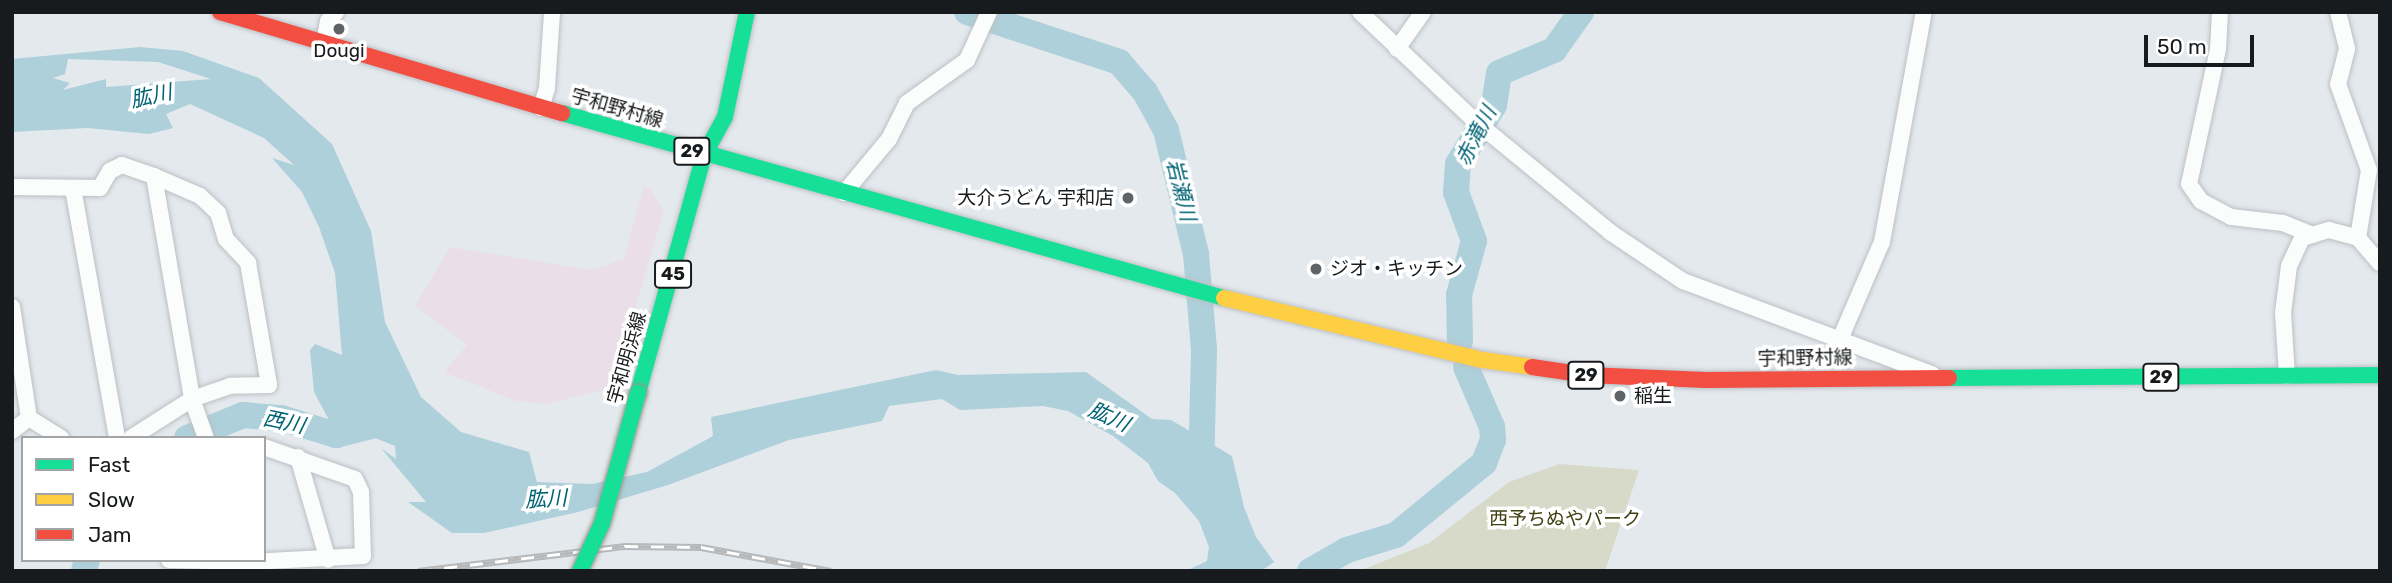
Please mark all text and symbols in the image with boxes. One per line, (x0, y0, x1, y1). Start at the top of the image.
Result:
marker: Dougi (331, 21, 347, 37)
scale bar (2147, 21, 2257, 65)
text: 50 m (2157, 34, 2207, 59)
place label: Dougi (313, 40, 365, 62)
water label: 肱川 (128, 79, 174, 113)
street label: 宇和野村線 (568, 84, 666, 132)
water label: 赤滝川 (1450, 102, 1502, 170)
road number: 29 (673, 136, 711, 166)
water label: 岩瀬川 (1161, 156, 1201, 224)
place label: 大介うどん 宇和店 (957, 187, 1114, 209)
marker: 大介うどん 宇和店 (1120, 190, 1136, 206)
place label: ジオ・キッチン (1330, 258, 1463, 280)
road number: 45 (654, 260, 692, 288)
marker: ジオ・キッチン (1308, 261, 1324, 277)
street label: 宇和明浜線 (603, 309, 651, 407)
street label: 宇和野村線 (1757, 346, 1853, 370)
road number: 29 (1567, 360, 1605, 390)
road number: 29 (2142, 362, 2180, 391)
place label: 稲生 (1634, 385, 1672, 407)
marker: 稲生 (1612, 388, 1628, 404)
water label: 肱川 (1085, 397, 1133, 437)
water label: 西川 (261, 405, 307, 439)
legend (21, 436, 266, 562)
text: Fast (88, 452, 130, 477)
water label: 肱川 (524, 485, 568, 513)
text: Slow (88, 487, 135, 512)
park label: 西予ちぬやパーク (1489, 508, 1641, 530)
text: Jam (88, 522, 132, 547)

